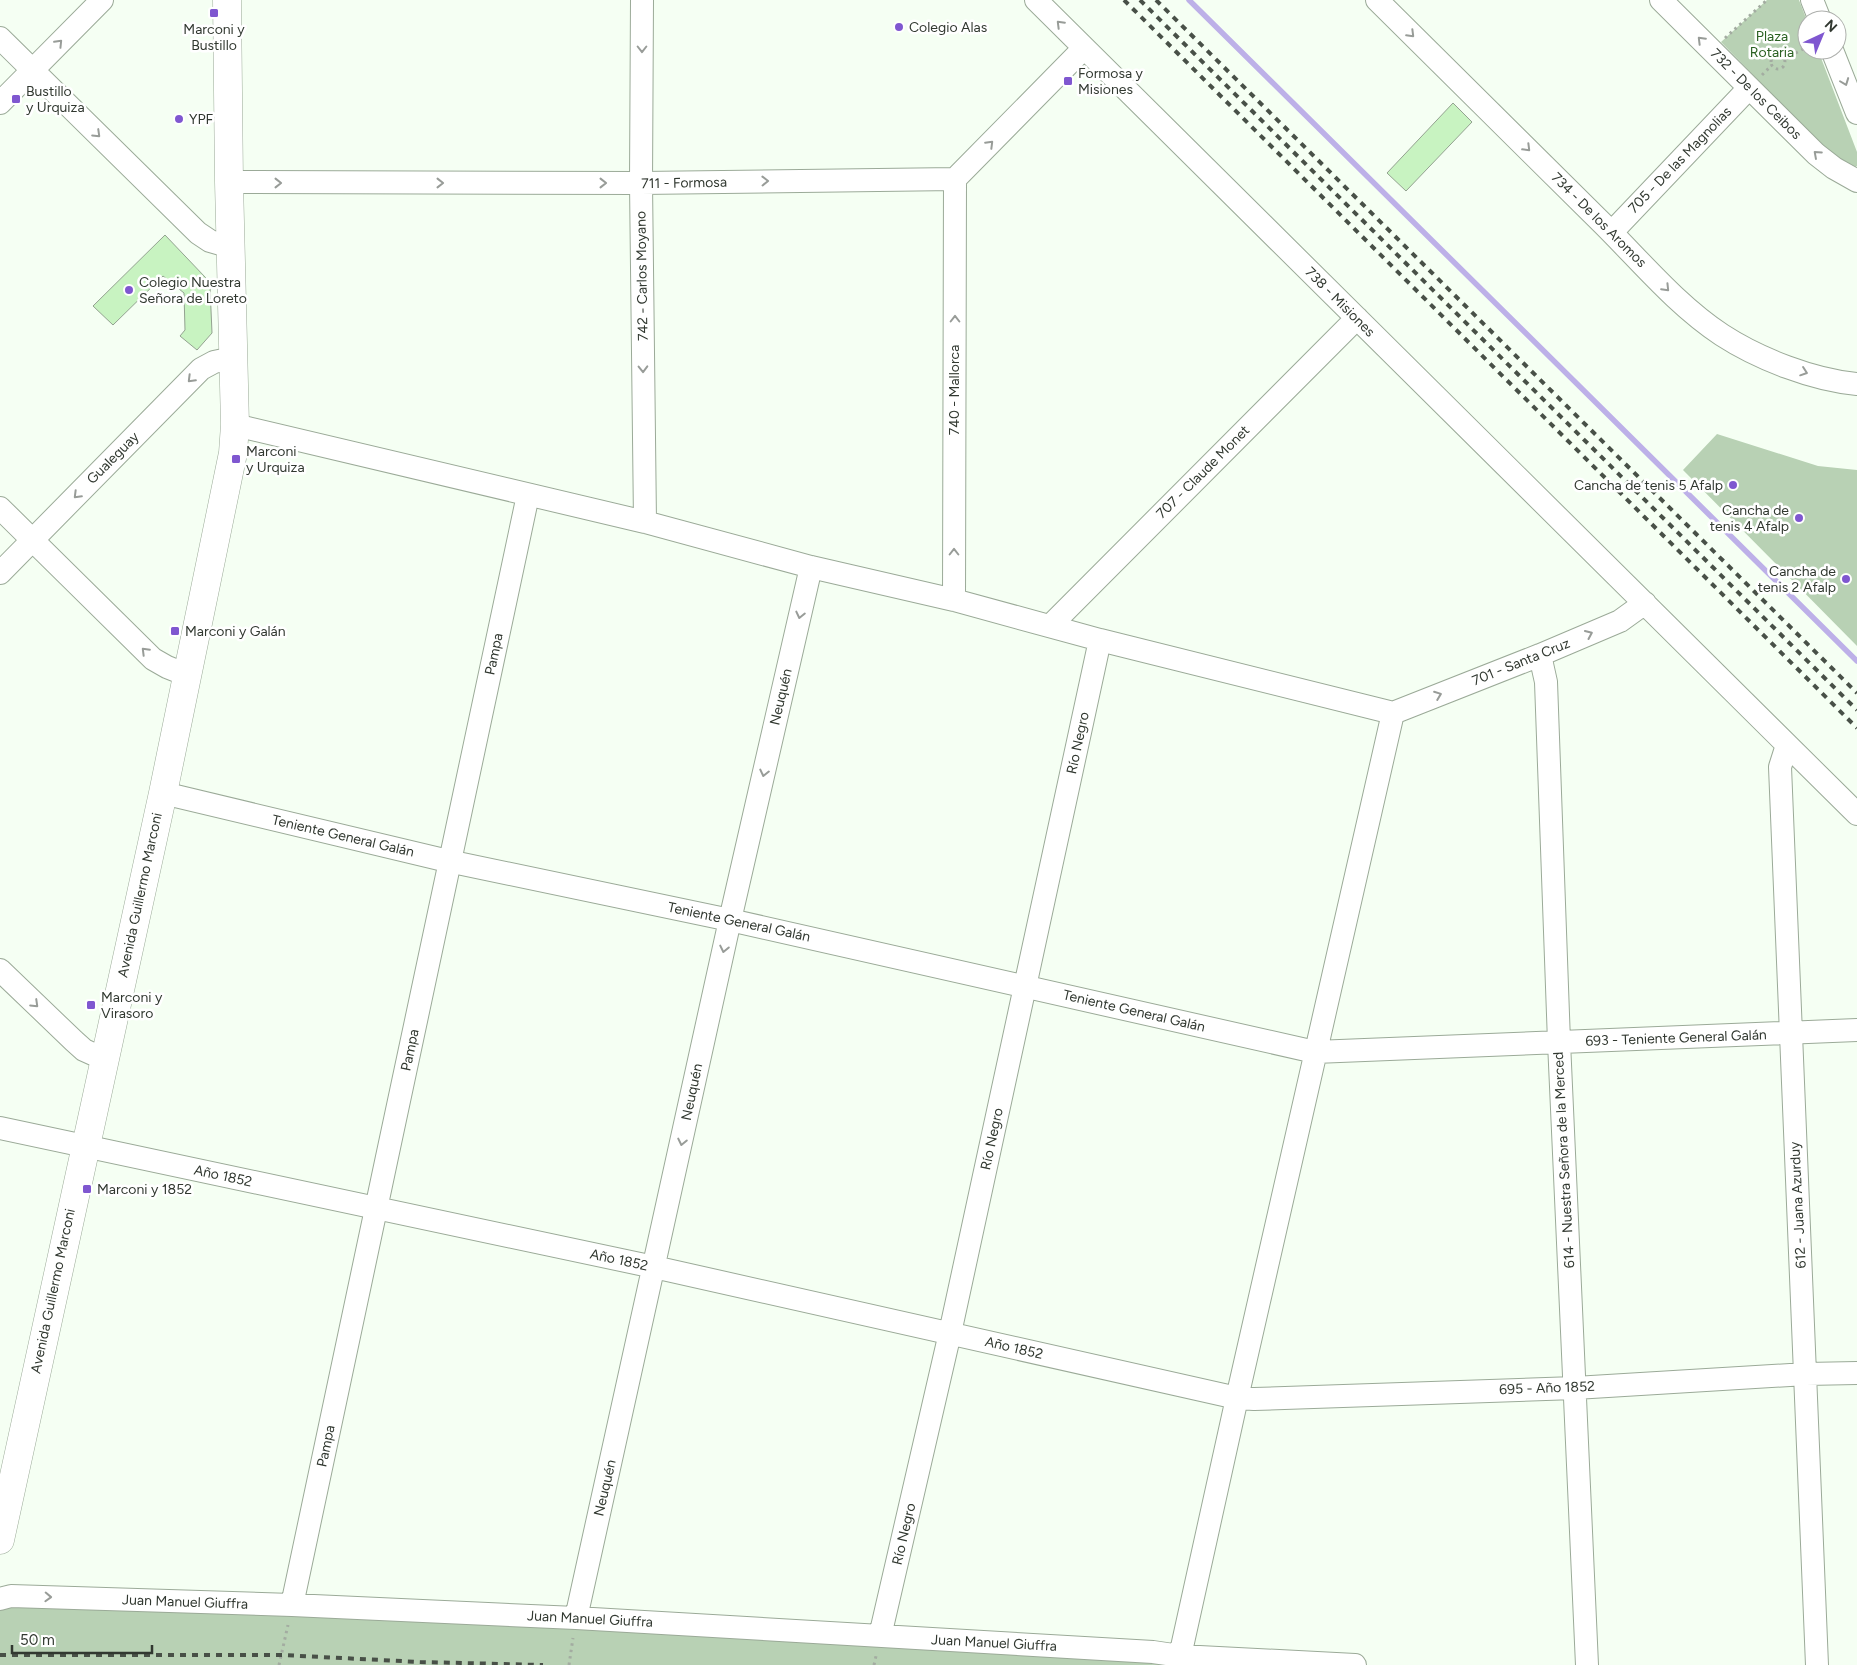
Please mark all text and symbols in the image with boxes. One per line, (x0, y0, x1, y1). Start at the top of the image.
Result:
marker: Marconi y Bustillo (208, 7, 220, 19)
north arrow (1797, 10, 1847, 60)
text: N (1821, 16, 1840, 36)
place label: Colegio Alas (909, 19, 987, 36)
place label: Marconi y Bustillo (183, 21, 245, 54)
marker: Colegio Alas (893, 21, 905, 33)
one-way arrow (1057, 21, 1066, 30)
one-way arrow (1405, 28, 1414, 37)
park label: Plaza Rotaria (1750, 28, 1794, 61)
one-way arrow (1698, 37, 1707, 46)
one-way arrow (53, 40, 62, 49)
one-way arrow (637, 45, 647, 53)
street label: 732 - De los Ceibos (1707, 45, 1805, 143)
place label: Formosa y Misiones (1078, 65, 1144, 98)
marker: Formosa y Misiones (1062, 75, 1074, 87)
one-way arrow (1838, 77, 1849, 86)
place label: Bustillo y Urquiza (26, 83, 85, 116)
marker: Bustillo y Urquiza (10, 93, 22, 105)
street label: 705 - De las Magnolias (1625, 103, 1735, 217)
place label: YPF (189, 111, 214, 128)
marker: YPF (173, 113, 185, 125)
one-way arrow (92, 128, 101, 137)
one-way arrow (984, 141, 993, 150)
one-way arrow (1521, 143, 1530, 152)
one-way arrow (1813, 151, 1822, 160)
street label: 734 - De los Aromos (1548, 169, 1650, 271)
street label: 711 - Formosa (641, 174, 727, 192)
one-way arrow (761, 176, 769, 187)
one-way arrow (274, 177, 282, 188)
one-way arrow (436, 178, 444, 188)
one-way arrow (599, 178, 607, 188)
street label: 742 - Carlos Moyano (632, 211, 652, 341)
street label: 738 - Misiones (1302, 264, 1378, 340)
place label: Colegio Nuestra Señora de Loreto (139, 274, 247, 307)
one-way arrow (1661, 282, 1670, 291)
marker: Colegio Nuestra Señora de Loreto (123, 284, 135, 296)
one-way arrow (950, 315, 960, 322)
street label: 740 - Mallorca (946, 345, 963, 435)
one-way arrow (638, 365, 648, 373)
one-way arrow (1799, 366, 1807, 376)
one-way arrow (188, 373, 197, 382)
street label: 707 - Claude Monet (1153, 422, 1253, 522)
street label: Gualeguay (83, 428, 143, 488)
place label: Marconi y Urquiza (246, 443, 305, 476)
marker: Marconi y Urquiza (230, 453, 242, 465)
place label: Cancha de tenis 5 Afalp (1574, 477, 1723, 494)
marker: Cancha de tenis 5 Afalp (1727, 479, 1739, 491)
one-way arrow (74, 489, 83, 498)
place label: Cancha de tenis 4 Afalp (1710, 502, 1789, 535)
marker: Cancha de tenis 4 Afalp (1793, 512, 1805, 524)
one-way arrow (949, 547, 959, 555)
place label: Cancha de tenis 2 Afalp (1758, 563, 1836, 596)
marker: Cancha de tenis 2 Afalp (1840, 573, 1852, 585)
one-way arrow (795, 610, 806, 619)
place label: Marconi y Galán (185, 623, 286, 640)
marker: Marconi y Galán (169, 625, 181, 637)
one-way arrow (1584, 629, 1593, 640)
street label: Pampa (481, 631, 507, 677)
street label: 701 - Santa Cruz (1470, 635, 1572, 689)
one-way arrow (142, 648, 151, 657)
street label: Neuquén (766, 667, 796, 727)
one-way arrow (1434, 691, 1442, 701)
street label: Río Negro (1063, 710, 1093, 776)
one-way arrow (759, 769, 770, 778)
street label: Avenida Guillermo Marconi (114, 811, 166, 979)
street label: Teniente General Galán (270, 811, 416, 861)
street label: Teniente General Galán (666, 899, 812, 945)
one-way arrow (719, 944, 730, 953)
street label: Teniente General Galán (1061, 986, 1207, 1036)
place label: Marconi y Virasoro (101, 989, 163, 1022)
one-way arrow (29, 998, 38, 1007)
marker: Marconi y Virasoro (85, 999, 97, 1011)
street label: 693 - Teniente General Galán (1585, 1026, 1767, 1050)
street label: Pampa (397, 1027, 423, 1073)
street label: 614 - Nuestra Señora de la Merced (1550, 1051, 1578, 1269)
street label: Neuquén (678, 1062, 706, 1122)
street label: Río Negro (977, 1106, 1007, 1172)
one-way arrow (677, 1137, 688, 1146)
street label: 612 - Juana Azurduy (1786, 1140, 1810, 1269)
street label: Año 1852 (192, 1162, 254, 1190)
place label: Marconi y 1852 (97, 1181, 192, 1198)
marker: Marconi y 1852 (81, 1183, 93, 1195)
street label: Avenida Guillermo Marconi (27, 1207, 79, 1375)
street label: Año 1852 (588, 1246, 650, 1274)
street label: Año 1852 (983, 1333, 1045, 1363)
street label: 695 - Año 1852 (1499, 1378, 1595, 1398)
street label: Pampa (313, 1423, 339, 1469)
street label: Neuquén (590, 1458, 620, 1518)
street label: Río Negro (889, 1501, 919, 1567)
street label: Juan Manuel Giuffra (122, 1591, 248, 1613)
one-way arrow (45, 1592, 53, 1603)
street label: Juan Manuel Giuffra (527, 1607, 653, 1631)
scale bar (12, 1622, 152, 1654)
text: 50 m (20, 1631, 55, 1649)
street label: Juan Manuel Giuffra (931, 1631, 1057, 1655)

